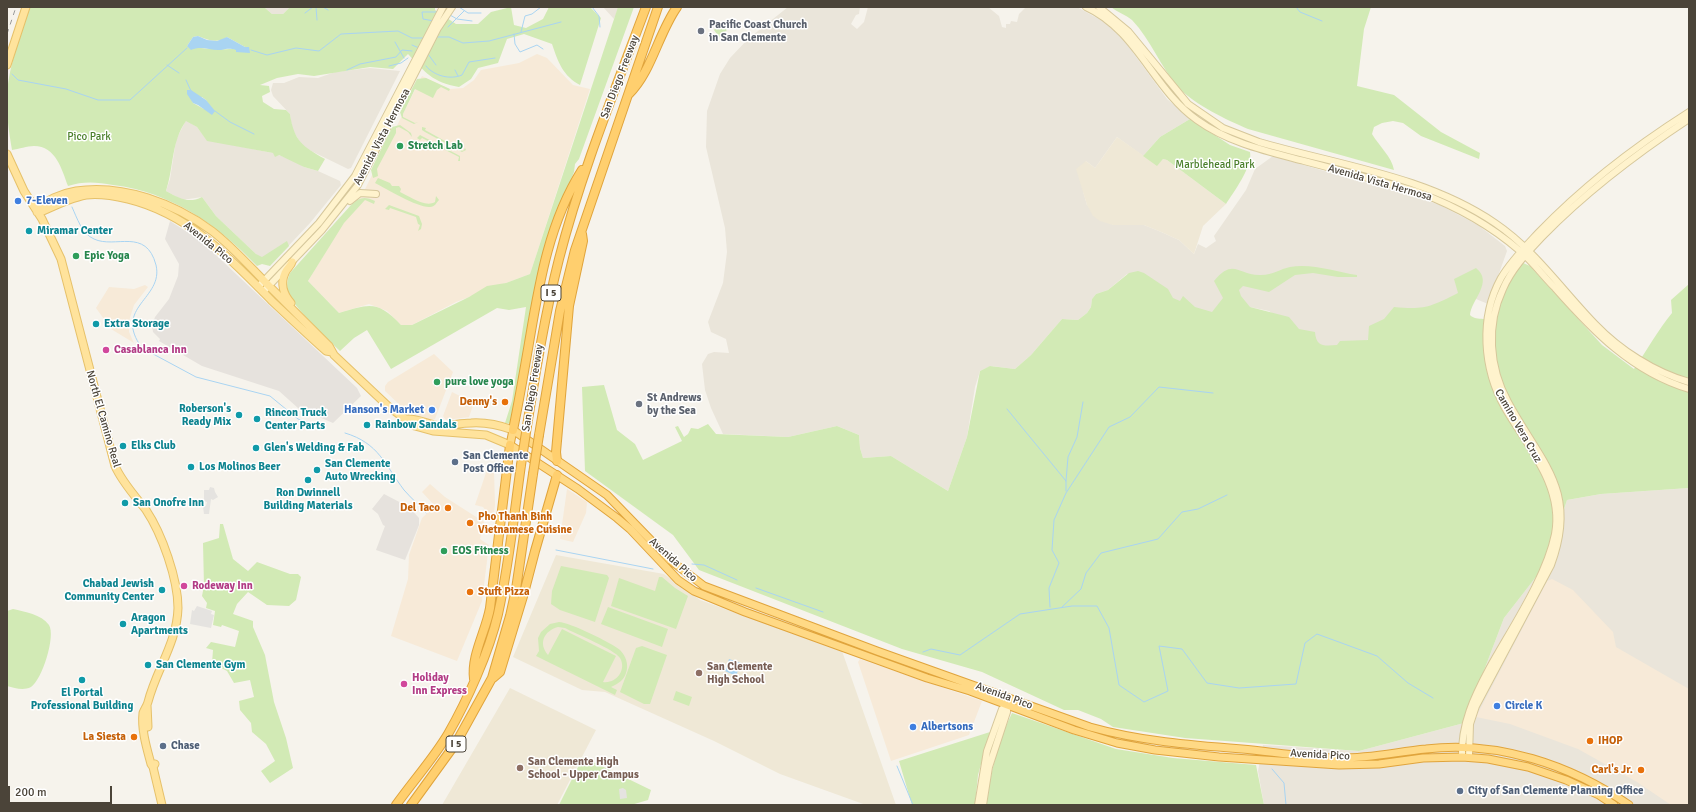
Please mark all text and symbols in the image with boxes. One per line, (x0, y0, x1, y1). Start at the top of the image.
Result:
place label: Pacific Coast Church in San Clemente (709, 18, 807, 44)
marker: Pacific Coast Church in San Clemente (696, 26, 706, 36)
street label: San Diego Freeway (598, 33, 642, 121)
street label: Avenida Vista Hermosa (351, 86, 413, 188)
park label: Pico Park (67, 130, 111, 144)
place label: Stretch Lab (408, 139, 463, 153)
marker: Stretch Lab (395, 141, 405, 151)
park label: Marblehead Park (1175, 158, 1255, 172)
street label: Avenida Vista Hermosa (1326, 162, 1434, 204)
place label: 7-Eleven (26, 194, 68, 208)
marker: 7-Eleven (13, 196, 23, 206)
street label: Avenida Pico (181, 219, 235, 267)
place label: Miramar Center (37, 224, 113, 238)
marker: Miramar Center (24, 226, 34, 236)
place label: Epic Yoga (84, 249, 130, 263)
marker: Epic Yoga (71, 251, 81, 261)
road number: I 5 (541, 285, 561, 301)
place label: Extra Storage (104, 317, 169, 331)
marker: Extra Storage (91, 319, 101, 329)
place label: Casablanca Inn (114, 343, 187, 357)
street label: San Diego Freeway (520, 343, 546, 433)
marker: Casablanca Inn (101, 345, 111, 355)
street label: North El Camino Real (83, 369, 123, 469)
place label: pure love yoga (445, 375, 514, 389)
marker: pure love yoga (432, 377, 442, 387)
street label: Camino Vera Cruz (1492, 387, 1544, 465)
place label: St Andrews by the Sea (647, 391, 701, 417)
place label: Denny's (459, 395, 497, 409)
marker: Denny's (500, 397, 510, 407)
marker: St Andrews by the Sea (634, 399, 644, 409)
place label: Roberson's Ready Mix (179, 402, 231, 428)
place label: Hanson's Market (344, 403, 424, 417)
marker: Hanson's Market (427, 405, 437, 415)
place label: Rincon Truck Center Parts (265, 406, 327, 432)
marker: Roberson's Ready Mix (234, 410, 244, 420)
marker: Rincon Truck Center Parts (252, 414, 262, 424)
place label: Rainbow Sandals (375, 418, 457, 432)
marker: Rainbow Sandals (362, 420, 372, 430)
place label: Elks Club (131, 439, 176, 453)
marker: Elks Club (118, 441, 128, 451)
place label: Glen's Welding & Fab (264, 441, 364, 455)
marker: Glen's Welding & Fab (251, 443, 261, 453)
place label: San Clemente Post Office (463, 449, 529, 475)
place label: San Clemente Auto Wrecking (325, 457, 396, 483)
marker: San Clemente Post Office (450, 457, 460, 467)
place label: Los Molinos Beer (199, 460, 280, 474)
marker: Los Molinos Beer (186, 462, 196, 472)
marker: San Clemente Auto Wrecking (312, 465, 322, 475)
marker: Ron Dwinnell Building Materials (303, 475, 313, 485)
place label: Ron Dwinnell Building Materials (263, 486, 353, 512)
place label: San Onofre Inn (133, 496, 204, 510)
marker: San Onofre Inn (120, 498, 130, 508)
place label: Del Taco (400, 501, 440, 515)
marker: Del Taco (443, 503, 453, 513)
place label: Pho Thanh Binh Vietnamese Cuisine (478, 510, 572, 536)
marker: Pho Thanh Binh Vietnamese Cuisine (465, 518, 475, 528)
street label: Avenida Pico (646, 535, 700, 585)
place label: EOS Fitness (452, 544, 509, 558)
marker: EOS Fitness (439, 546, 449, 556)
place label: Chabad Jewish Community Center (64, 577, 154, 603)
place label: Rodeway Inn (192, 579, 253, 593)
marker: Rodeway Inn (179, 581, 189, 591)
marker: Chabad Jewish Community Center (157, 585, 167, 595)
place label: Stuft Pizza (478, 585, 530, 599)
marker: Stuft Pizza (465, 587, 475, 597)
place label: Aragon Apartments (131, 611, 188, 637)
marker: Aragon Apartments (118, 619, 128, 629)
place label: San Clemente Gym (156, 658, 245, 672)
marker: San Clemente Gym (143, 660, 153, 670)
place label: San Clemente High School (707, 660, 773, 686)
marker: San Clemente High School (694, 668, 704, 678)
place label: Holiday Inn Express (412, 671, 467, 697)
marker: El Portal Professional Building (77, 675, 87, 685)
marker: Holiday Inn Express (399, 679, 409, 689)
street label: Avenida Pico (974, 680, 1034, 712)
place label: El Portal Professional Building (31, 686, 133, 712)
place label: Circle K (1505, 699, 1542, 713)
marker: Circle K (1492, 701, 1502, 711)
place label: Albertsons (921, 720, 973, 734)
marker: Albertsons (908, 722, 918, 732)
place label: La Siesta (83, 730, 126, 744)
marker: La Siesta (129, 732, 139, 742)
place label: IHOP (1598, 734, 1623, 748)
road number: I 5 (446, 736, 466, 752)
marker: IHOP (1585, 736, 1595, 746)
place label: Chase (171, 739, 200, 753)
marker: Chase (158, 741, 168, 751)
street label: Avenida Pico (1290, 747, 1350, 763)
place label: San Clemente High School - Upper Campus (528, 755, 639, 781)
marker: San Clemente High School - Upper Campus (515, 763, 525, 773)
place label: Carl's Jr. (1591, 763, 1633, 777)
marker: Carl's Jr. (1636, 765, 1646, 775)
scale bar (10, 778, 114, 804)
place label: City of San Clemente Planning Office (1468, 784, 1643, 798)
text: 200 m (15, 785, 47, 800)
marker: City of San Clemente Planning Office (1455, 786, 1465, 796)

